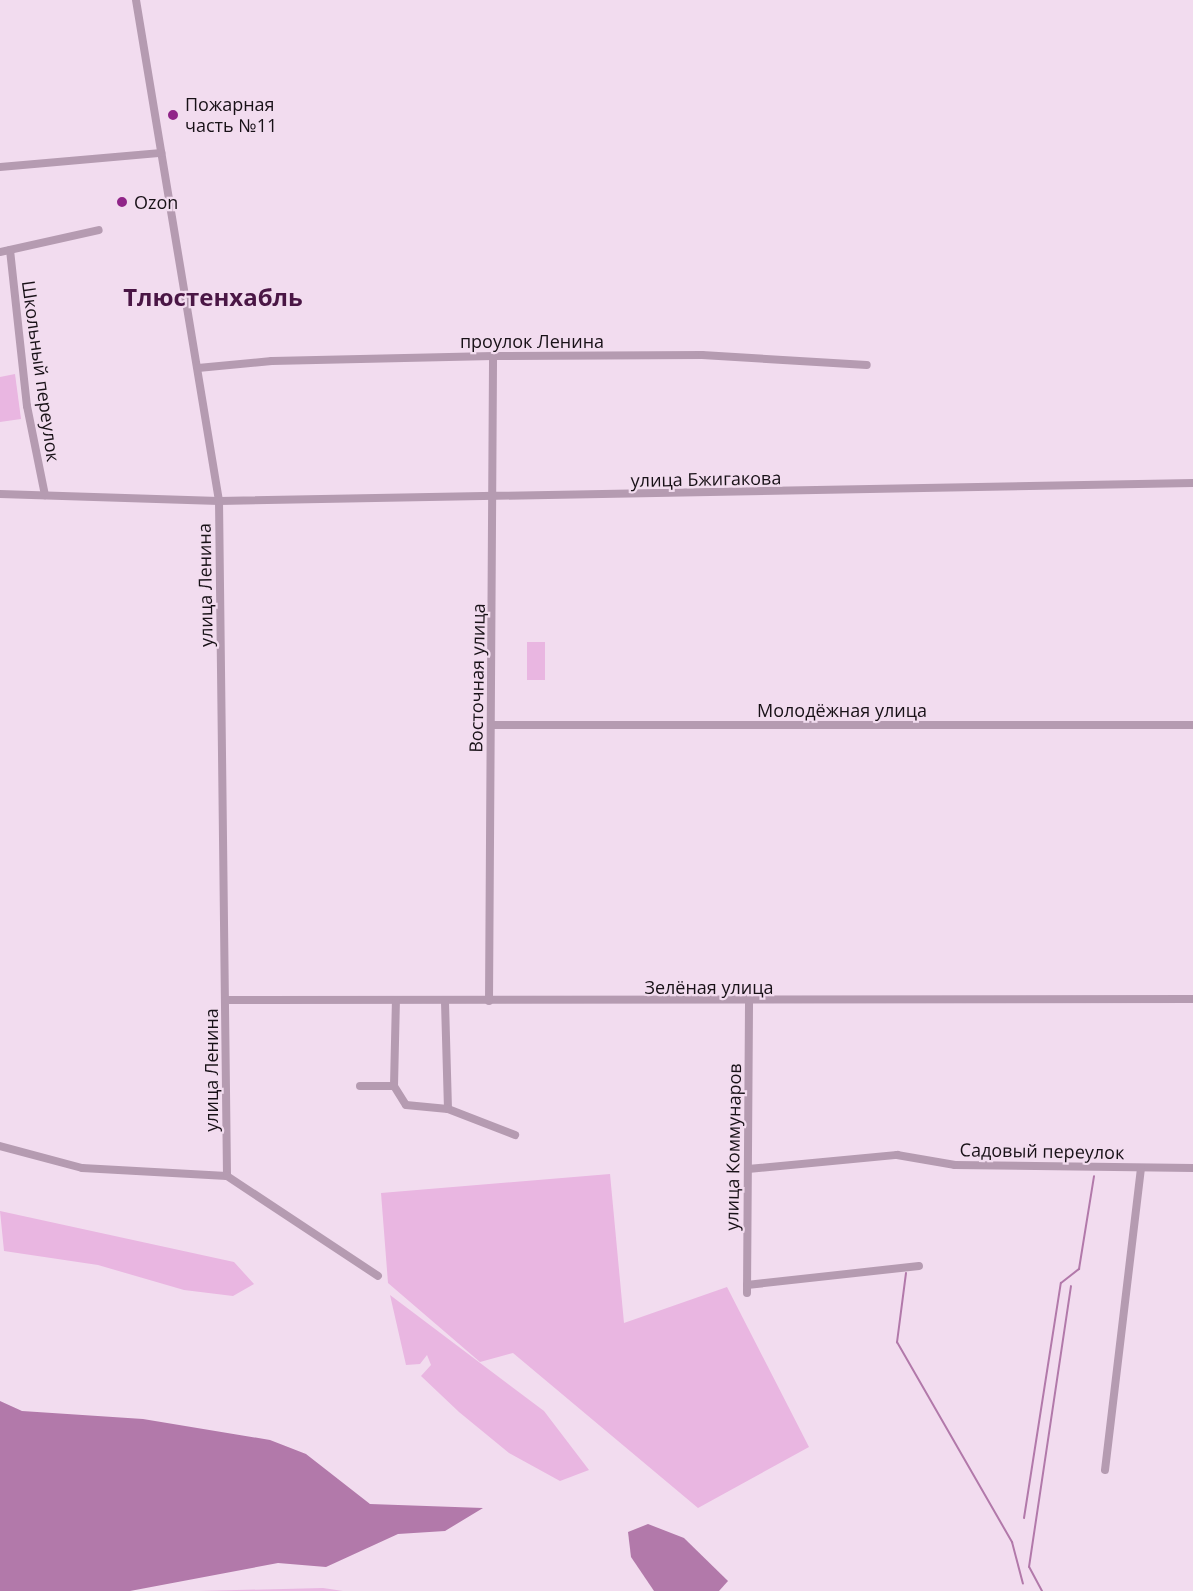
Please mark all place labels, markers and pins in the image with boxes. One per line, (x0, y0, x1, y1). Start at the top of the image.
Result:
place label: Пожарная часть №11 (185, 94, 277, 136)
marker: Пожарная часть №11 (166, 108, 180, 122)
place label: Ozon (134, 191, 178, 213)
marker: Ozon (115, 195, 129, 209)

